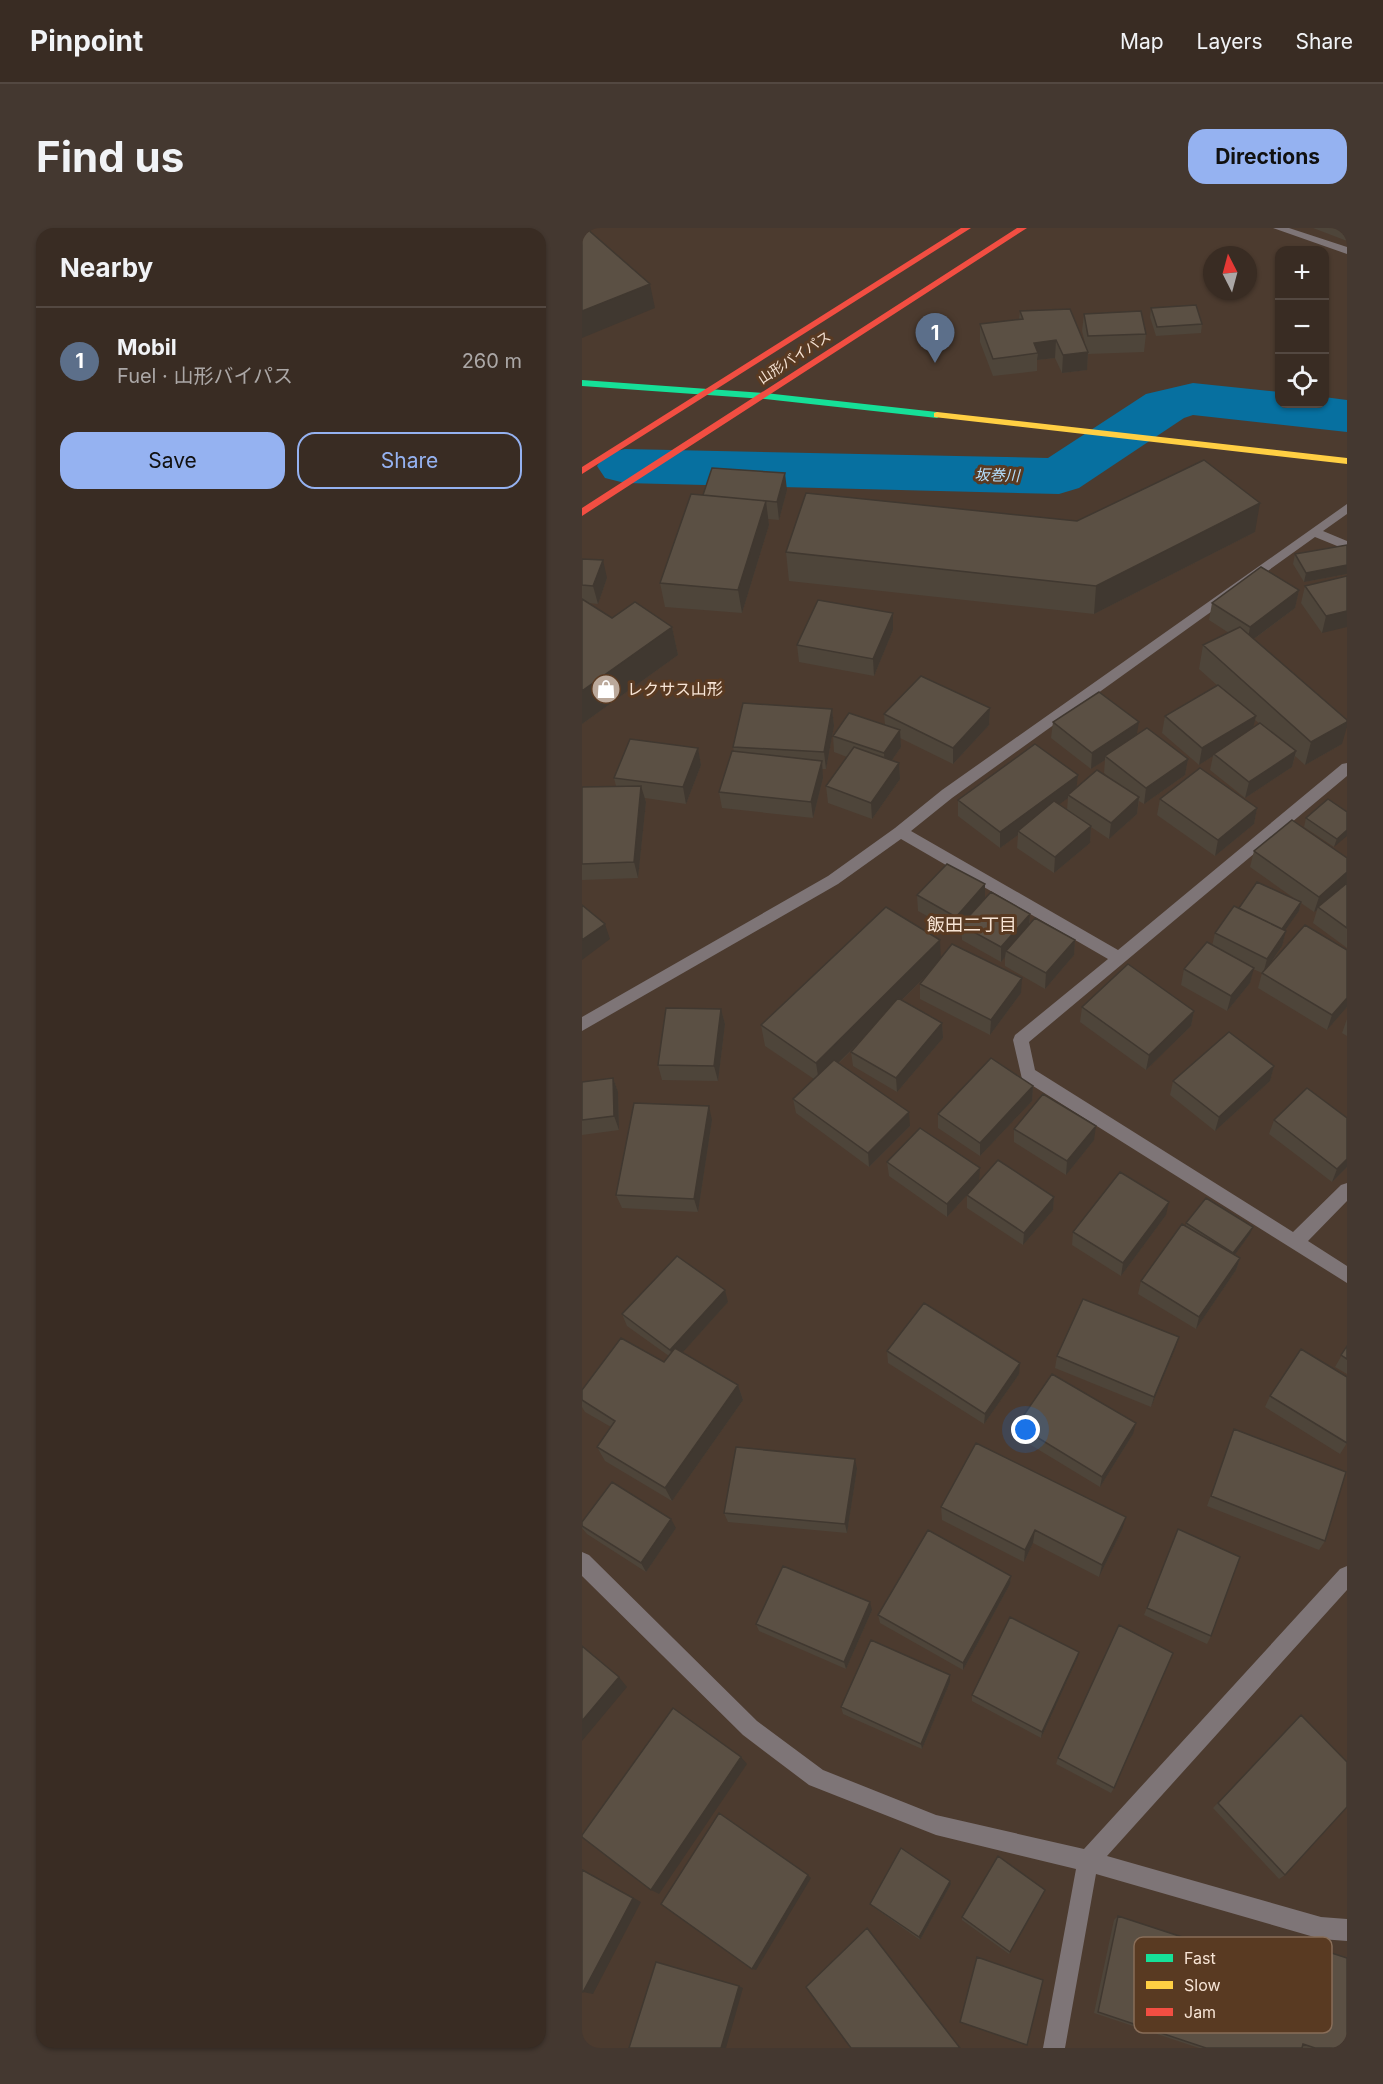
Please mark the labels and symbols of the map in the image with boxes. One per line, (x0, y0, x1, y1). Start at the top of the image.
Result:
north arrow (1203, 246, 1257, 300)
pin: 1 (916, 314, 954, 363)
street label: 山形バイパス (754, 327, 834, 387)
water label: 坂巻川 (974, 465, 1022, 485)
shop icon: レクサス山形 (590, 673, 622, 705)
place label: レクサス山形 (627, 679, 723, 699)
district label: 飯田二丁目 (927, 914, 1017, 935)
your location (1011, 1415, 1040, 1444)
legend (1134, 1937, 1332, 2033)
text: Fast (1184, 1948, 1216, 1968)
text: Slow (1184, 1975, 1221, 1995)
text: Jam (1184, 2002, 1216, 2022)

